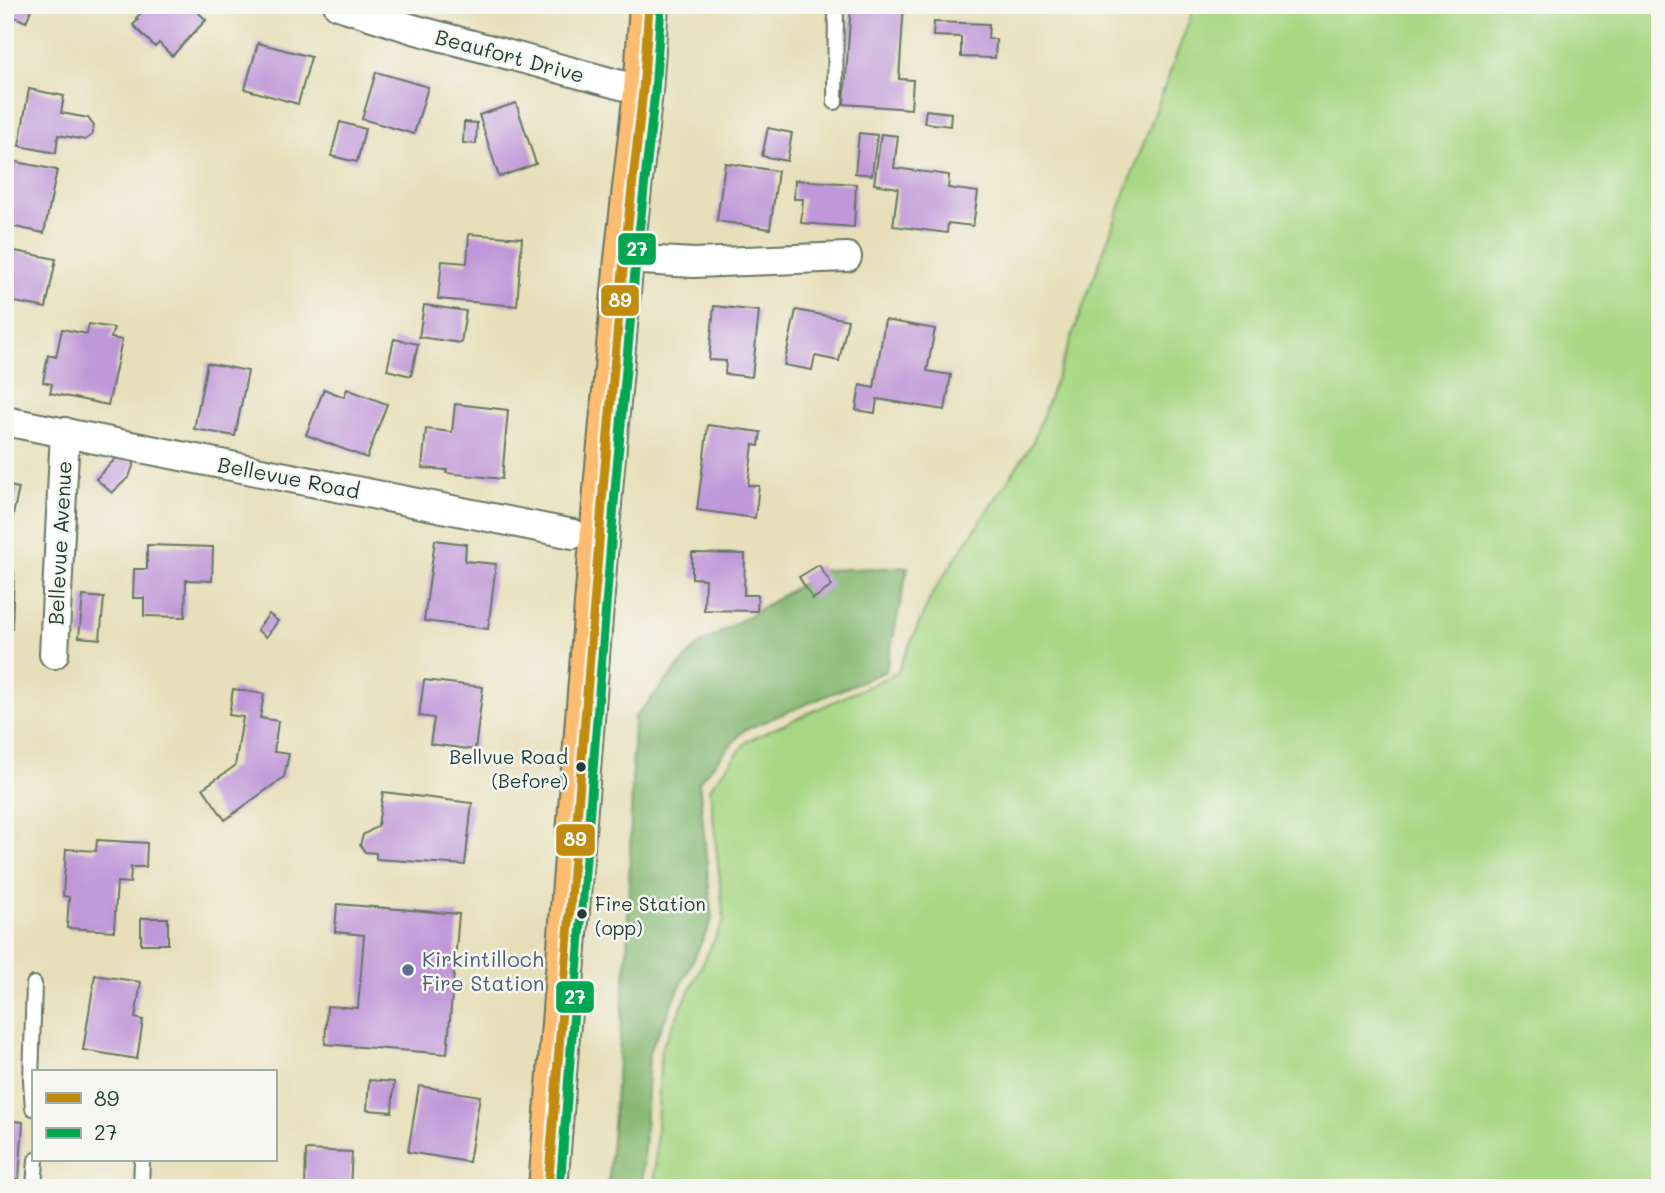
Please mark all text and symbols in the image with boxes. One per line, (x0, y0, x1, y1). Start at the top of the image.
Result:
street label: Beaufort Drive (432, 22, 588, 88)
line badge: 27 (617, 232, 657, 266)
text: 27 (626, 236, 648, 261)
line badge: 89 (600, 284, 640, 317)
text: 89 (608, 287, 632, 312)
street label: Bellevue Road (216, 450, 362, 504)
street label: Bellevue Avenue (41, 460, 77, 626)
place label: Bellvue Road (Before) (449, 744, 568, 793)
marker: Bellvue Road (Before) (574, 760, 588, 774)
line badge: 89 (555, 823, 596, 857)
text: 89 (563, 826, 587, 851)
place label: Fire Station (opp) (595, 891, 706, 940)
marker: Fire Station (opp) (575, 907, 589, 921)
place label: Kirkintilloch Fire Station (422, 945, 544, 996)
marker: Kirkintilloch Fire Station (400, 962, 416, 978)
line badge: 27 (555, 980, 595, 1014)
text: 27 (564, 984, 586, 1009)
legend (32, 1070, 276, 1162)
text: 89 (94, 1084, 119, 1111)
text: 27 (94, 1118, 117, 1145)

